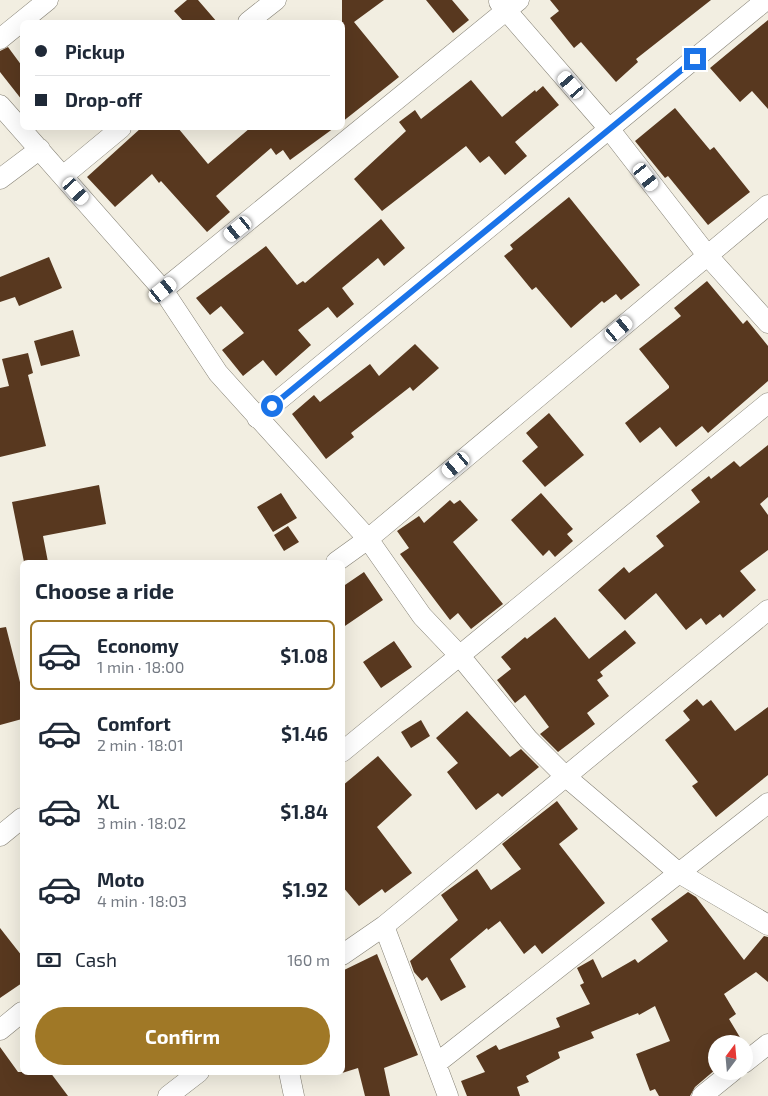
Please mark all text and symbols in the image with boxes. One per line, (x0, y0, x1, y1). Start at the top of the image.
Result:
text: Pickup (65, 40, 125, 63)
route end (684, 48, 706, 70)
car (555, 69, 586, 101)
text: Drop-off (65, 88, 142, 111)
car (630, 161, 661, 193)
car (60, 175, 91, 207)
car (221, 214, 254, 244)
car (146, 275, 179, 305)
car (602, 314, 635, 344)
route start (261, 395, 283, 417)
car (439, 450, 472, 480)
text: Choose a ride (35, 577, 174, 603)
icon: car (37, 633, 82, 678)
text: Economy (97, 634, 179, 657)
text: $1.08 (280, 644, 328, 667)
text: 1 min · 18:00 (97, 657, 184, 676)
icon: car (37, 711, 82, 756)
text: Comfort (97, 712, 171, 735)
text: $1.46 (281, 722, 328, 745)
text: 2 min · 18:01 (97, 735, 184, 754)
icon: car (37, 789, 82, 834)
text: XL (97, 790, 119, 813)
text: $1.84 (280, 800, 328, 823)
text: 3 min · 18:02 (97, 813, 186, 832)
icon: car (37, 867, 82, 912)
text: Moto (97, 868, 145, 891)
text: $1.92 (282, 878, 328, 901)
text: 4 min · 18:03 (97, 891, 187, 910)
icon: cash (35, 946, 63, 974)
text: Cash (75, 948, 117, 971)
text: 160 m (287, 950, 330, 969)
button: Confirm (35, 1007, 330, 1065)
north arrow (708, 1035, 752, 1080)
map controls (708, 1035, 753, 1080)

